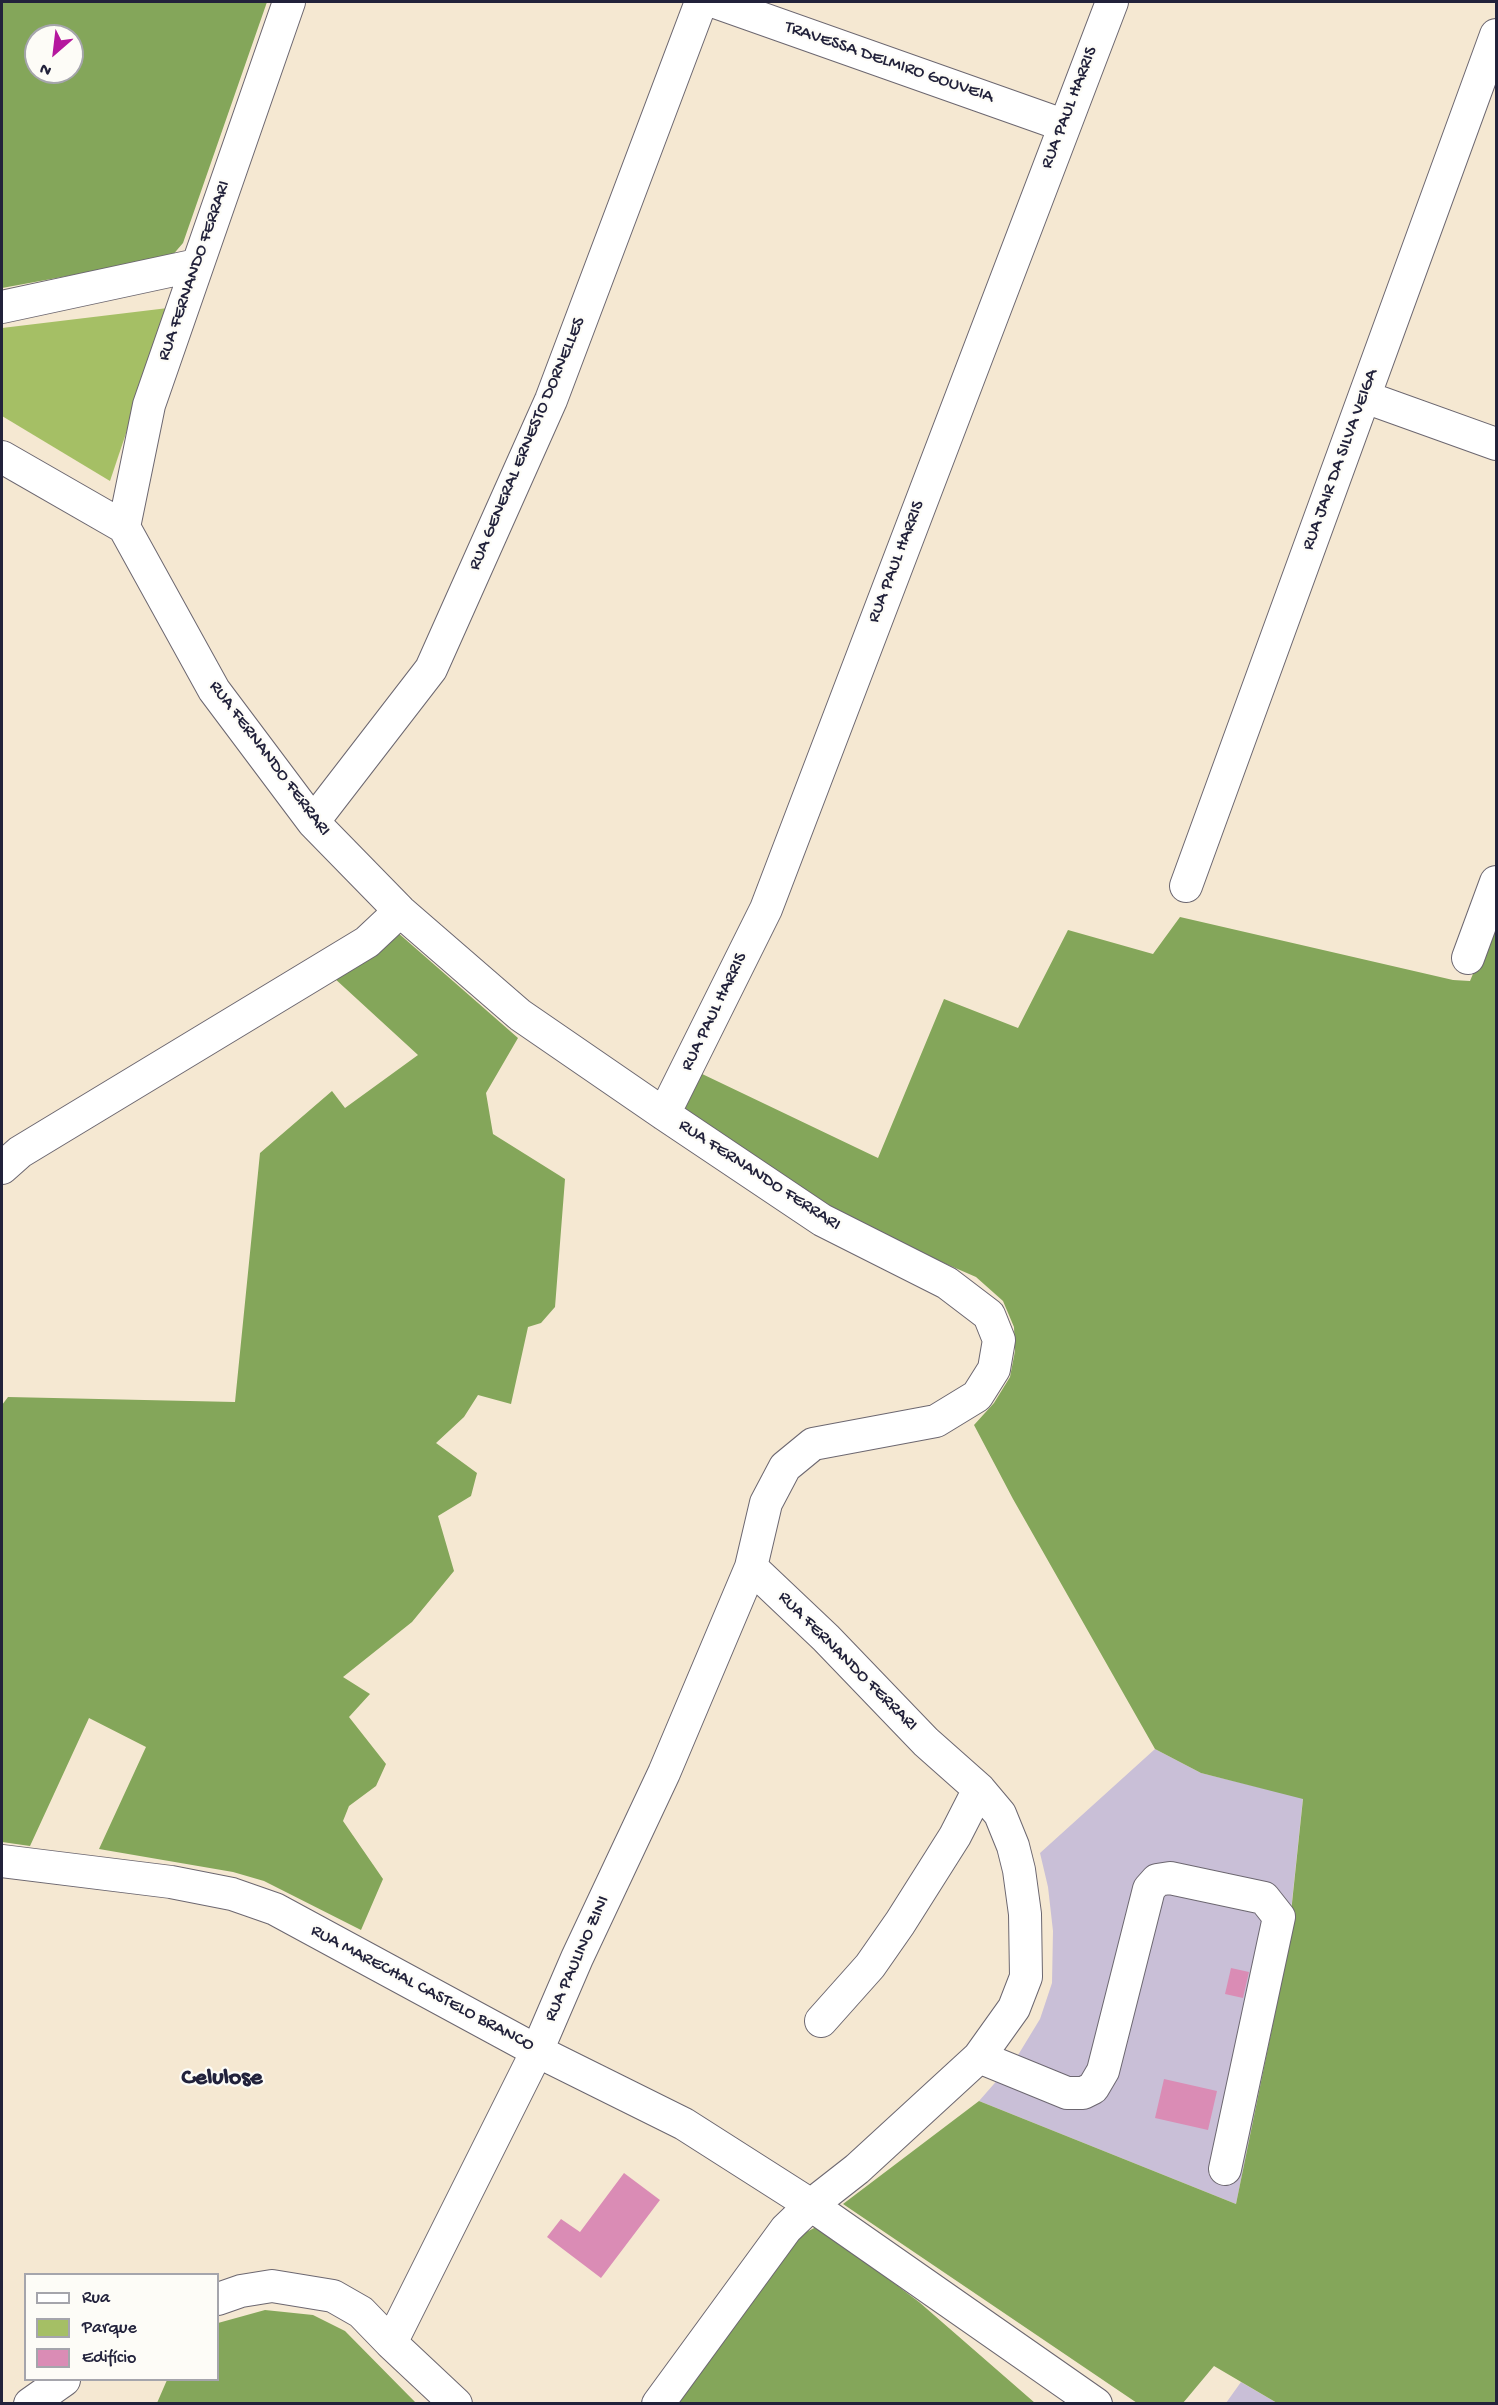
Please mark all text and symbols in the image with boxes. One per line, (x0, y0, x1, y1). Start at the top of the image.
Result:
street label: TRAVESSA DELMIRO GOUVEIA (782, 17, 996, 109)
north arrow (24, 24, 84, 84)
street label: RUA PAUL HARRIS (1037, 44, 1103, 172)
text: N (37, 58, 55, 79)
street label: RUA FERNANDO FERRARI (154, 178, 236, 364)
street label: RUA GENERAL ERNESTO DORNELLES (465, 314, 591, 574)
street label: RUA JAIR DA SILVA VEIGA (1298, 366, 1384, 554)
street label: RUA PAUL HARRIS (864, 498, 930, 626)
street label: RUA FERNANDO FERRARI (203, 677, 335, 841)
street label: RUA PAUL HARRIS (677, 949, 753, 1075)
street label: RUA FERNANDO FERRARI (674, 1115, 844, 1237)
street label: RUA FERNANDO FERRARI (772, 1587, 922, 1737)
street label: RUA PAULINO ZINI (541, 1893, 615, 2025)
street label: RUA MARECHAL CASTELO BRANCO (307, 1921, 537, 2057)
district label: Celulose (182, 2065, 262, 2093)
legend (24, 2273, 219, 2381)
text: Rua (82, 2288, 110, 2309)
text: Parque (82, 2318, 137, 2339)
text: Edifício (82, 2348, 136, 2369)

